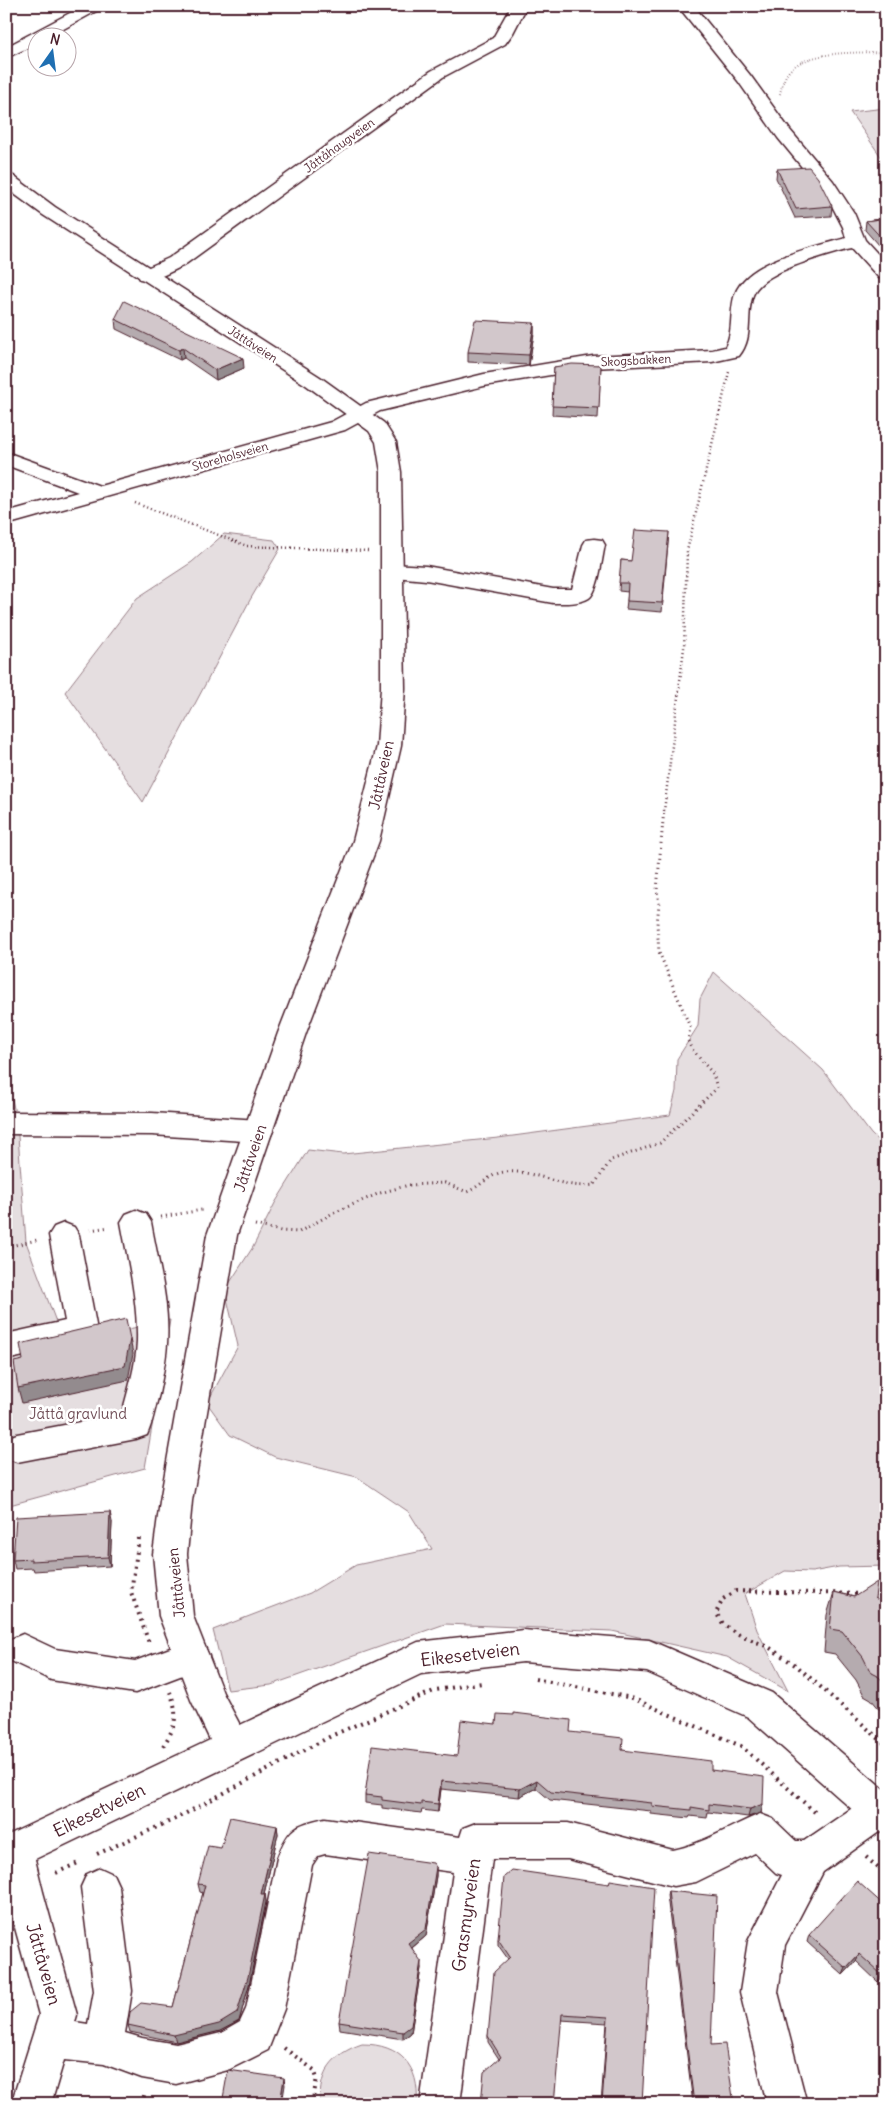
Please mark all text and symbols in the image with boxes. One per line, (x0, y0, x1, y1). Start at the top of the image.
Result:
north arrow (28, 28, 78, 78)
text: N (48, 29, 62, 49)
street label: Jåttåhaugveien (301, 114, 377, 176)
street label: Jåttåveien (225, 322, 281, 366)
street label: Skogsbakken (600, 351, 672, 369)
street label: Storeholsveien (190, 438, 270, 474)
street label: Jåttåveien (364, 738, 398, 811)
street label: Jåttåveien (230, 1121, 271, 1194)
park label: Jåttå gravlund (29, 1404, 127, 1423)
street label: Jåttåveien (163, 1547, 189, 1619)
street label: Eikesetveien (419, 1636, 521, 1672)
street label: Eikesetveien (49, 1778, 149, 1842)
street label: Grasmyrveien (447, 1857, 485, 1973)
street label: Jåttåveien (21, 1920, 67, 2008)

